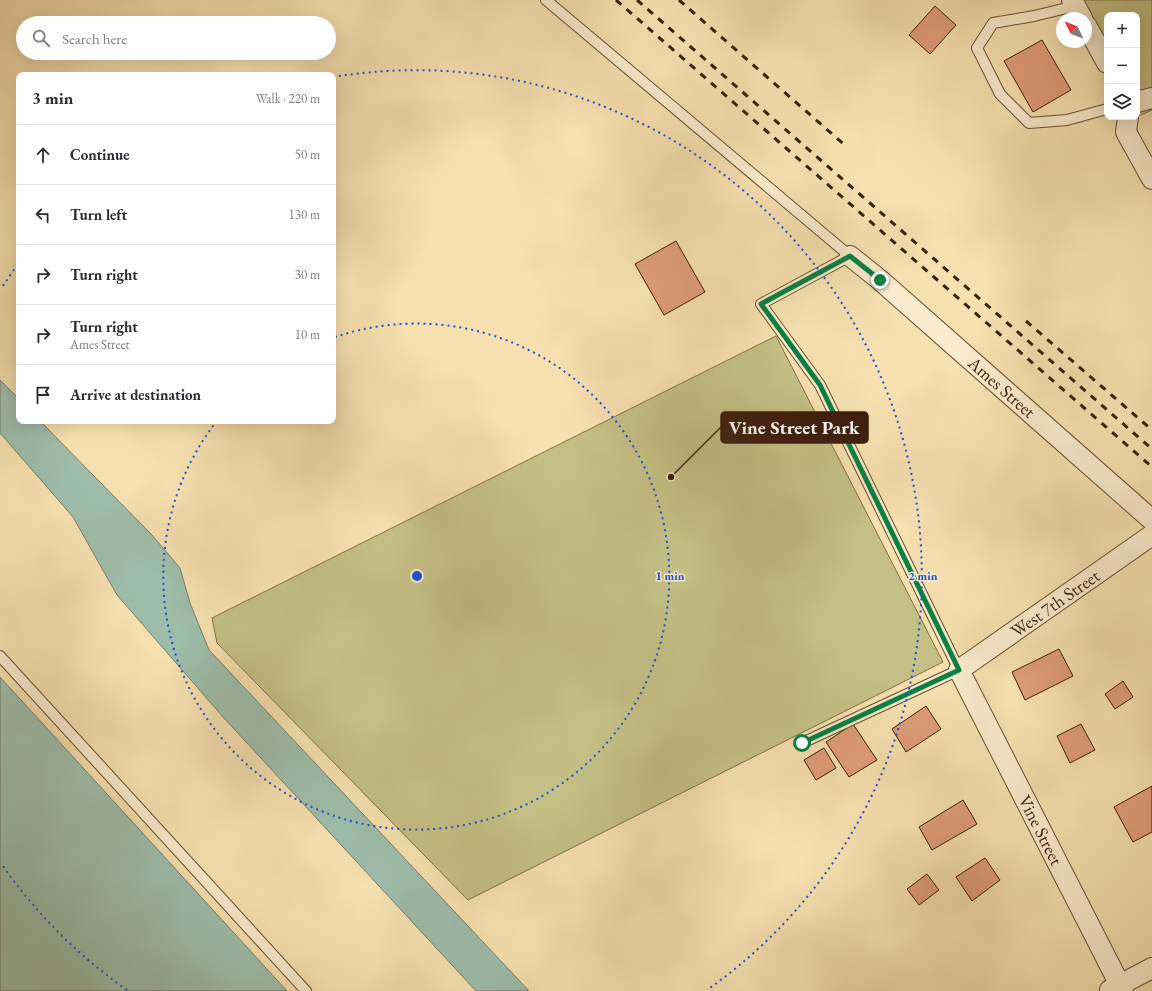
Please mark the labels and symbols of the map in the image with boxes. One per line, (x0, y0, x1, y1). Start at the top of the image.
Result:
north arrow (1056, 12, 1092, 48)
route end (871, 271, 889, 289)
street label: Ames Street (963, 351, 1041, 423)
callout: Vine Street Park (721, 412, 868, 443)
text: Vine Street Park (729, 415, 860, 440)
street label: West 7th Street (1006, 564, 1104, 642)
text: 1 min (655, 568, 685, 584)
text: 2 min (908, 568, 938, 584)
centre of rings (410, 569, 424, 583)
route start (793, 734, 811, 752)
street label: Vine Street (1014, 791, 1069, 869)

